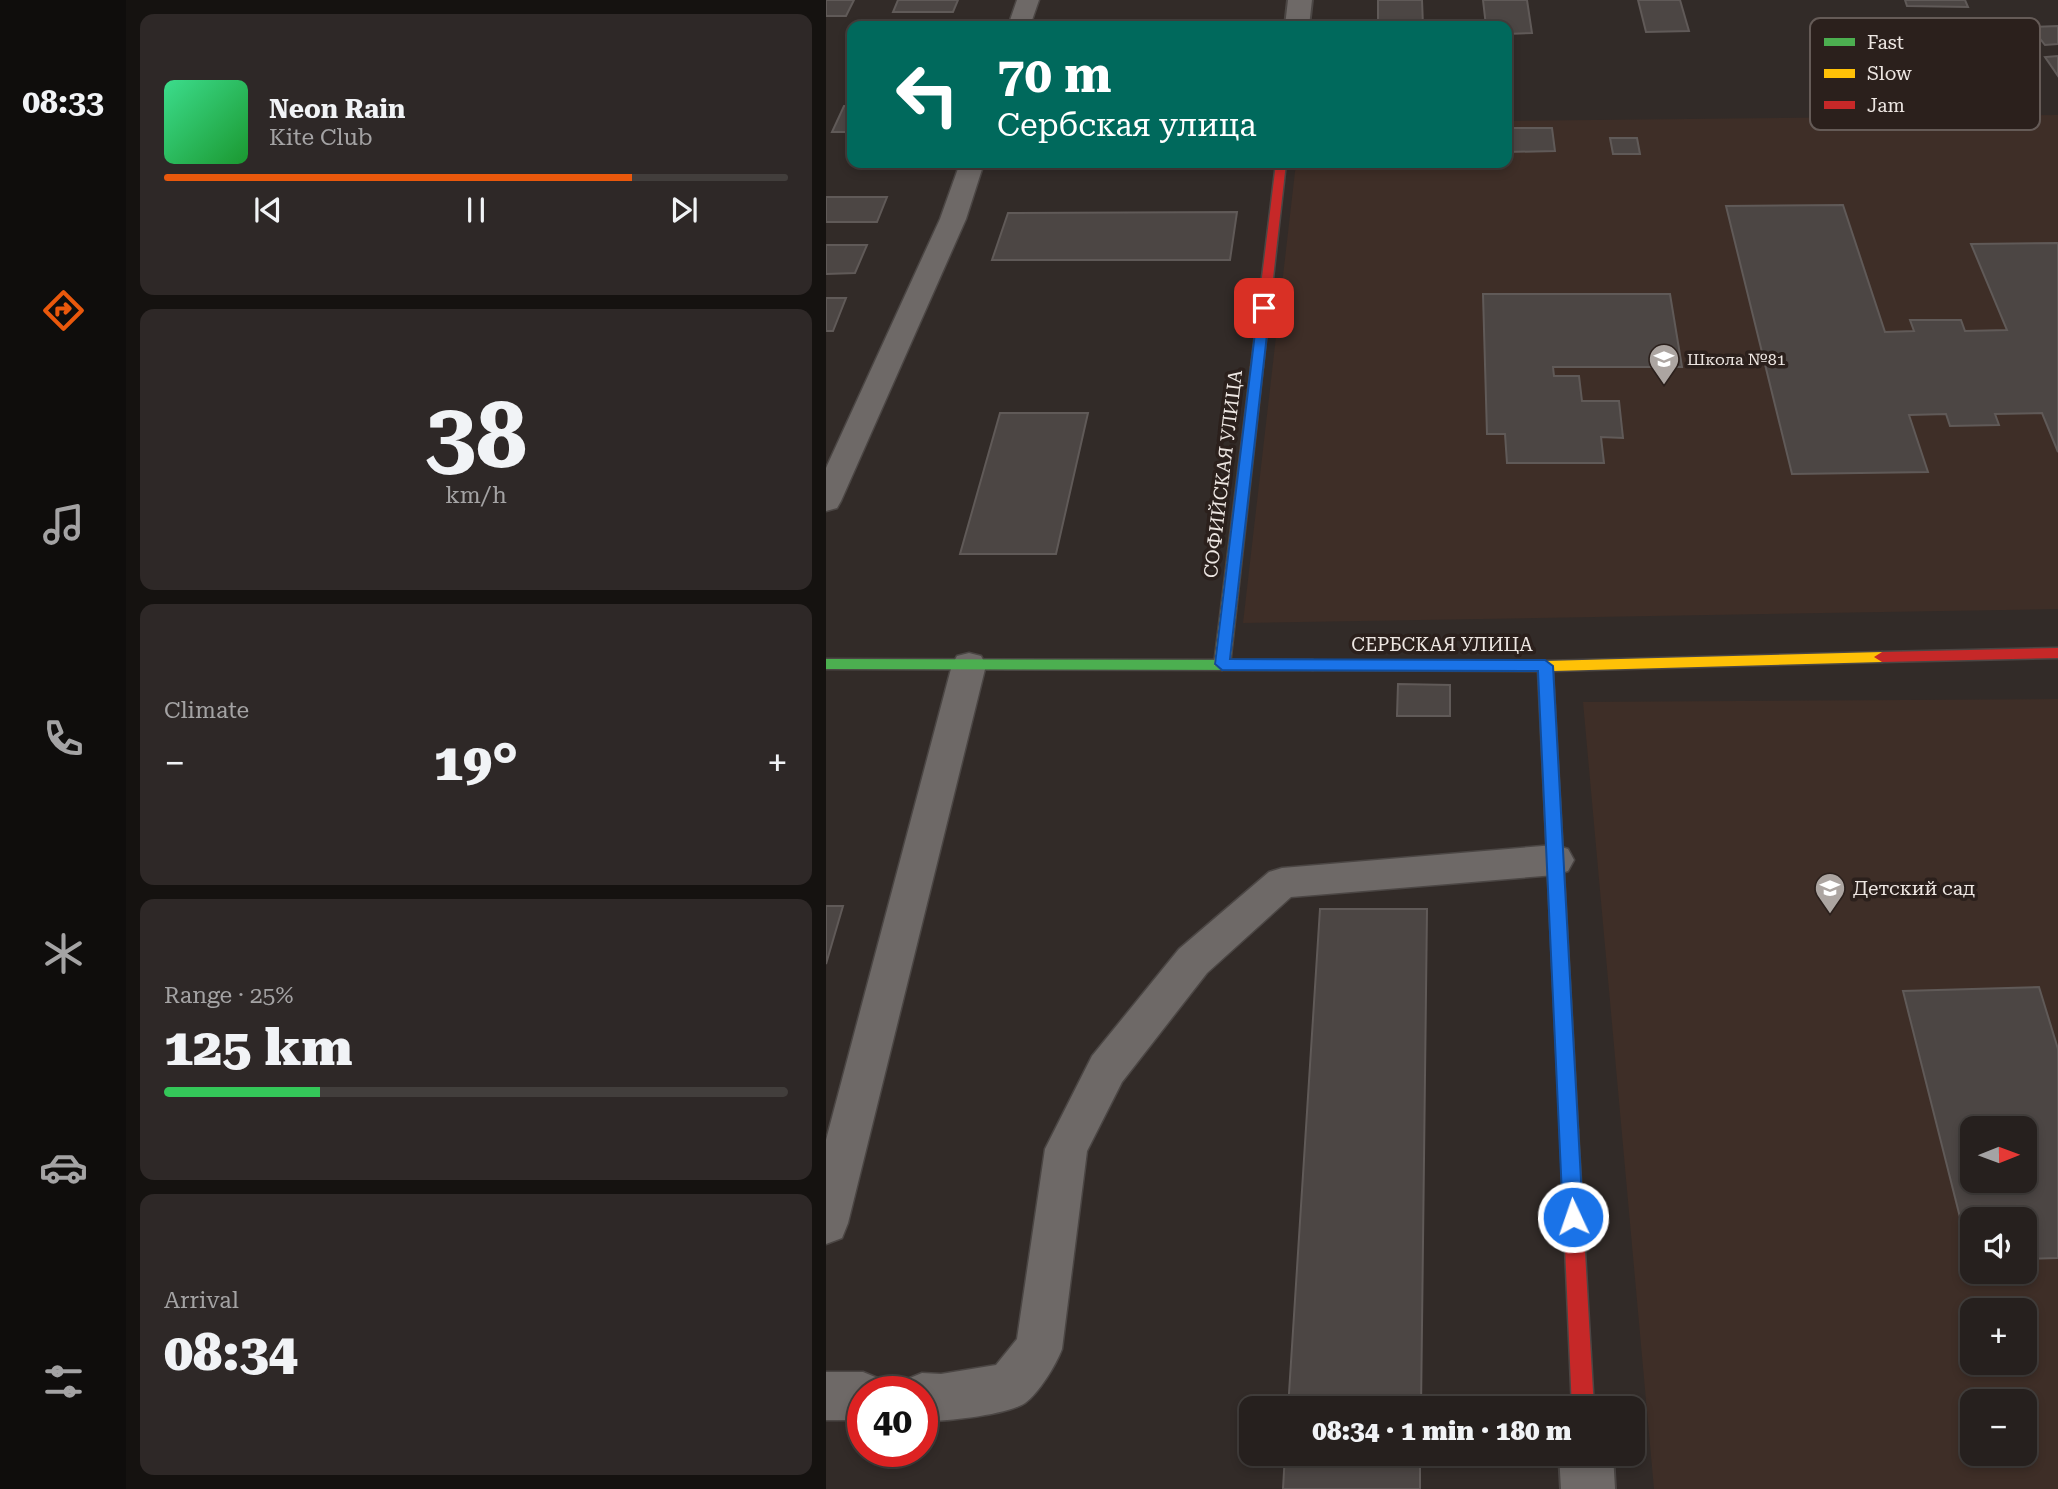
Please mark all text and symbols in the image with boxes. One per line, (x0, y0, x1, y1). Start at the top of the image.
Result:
legend (1810, 18, 2040, 130)
text: Fast (1867, 31, 1904, 54)
text: 70 m (997, 47, 1112, 104)
icon: left (882, 49, 973, 140)
text: Slow (1867, 62, 1912, 85)
text: 08:33 (22, 83, 104, 121)
text: Neon Rain (269, 94, 405, 124)
text: Jam (1867, 94, 1905, 117)
text: Сербская улица (997, 106, 1257, 144)
text: Kite Club (269, 124, 373, 151)
icon: previous (249, 191, 287, 229)
icon: pause (457, 191, 495, 229)
icon: next (665, 191, 703, 229)
pin (1234, 278, 1294, 338)
icon: directions (39, 286, 88, 335)
icon: arrive (1245, 289, 1283, 327)
school or university icon: Школа №81 (1647, 342, 1681, 386)
place label: Школа №81 (1687, 350, 1786, 369)
street label: СОФИЙСКАЯ УЛИЦА (1199, 368, 1247, 579)
text: 38 (425, 383, 527, 489)
text: km/h (445, 482, 507, 509)
icon: music (39, 500, 88, 549)
street label: СЕРБСКАЯ УЛИЦА (1351, 633, 1533, 656)
text: Climate (164, 697, 249, 724)
icon: phone (39, 714, 88, 763)
text: 19° (434, 732, 518, 793)
text: − (164, 741, 185, 785)
text: + (767, 741, 788, 785)
school or university icon: Детский сад (1813, 871, 1847, 915)
place label: Детский сад (1853, 877, 1975, 900)
icon: climate (39, 929, 88, 978)
text: Range · 25% (164, 982, 293, 1009)
text: 125 km (164, 1017, 352, 1078)
north arrow (1960, 1116, 2037, 1194)
map controls (1960, 1116, 2037, 1466)
icon: car (39, 1143, 88, 1192)
position arrow (1536, 1180, 1610, 1254)
button: sound (1960, 1207, 2037, 1284)
text: Arrival (164, 1287, 239, 1314)
button: + (1960, 1298, 2037, 1375)
text: 08:34 (164, 1322, 298, 1383)
icon: filters (39, 1357, 88, 1406)
speed limit sign: 40 (847, 1376, 938, 1467)
button: − (1960, 1389, 2037, 1466)
text: 08:34 · 1 min · 180 m (1312, 1416, 1572, 1446)

